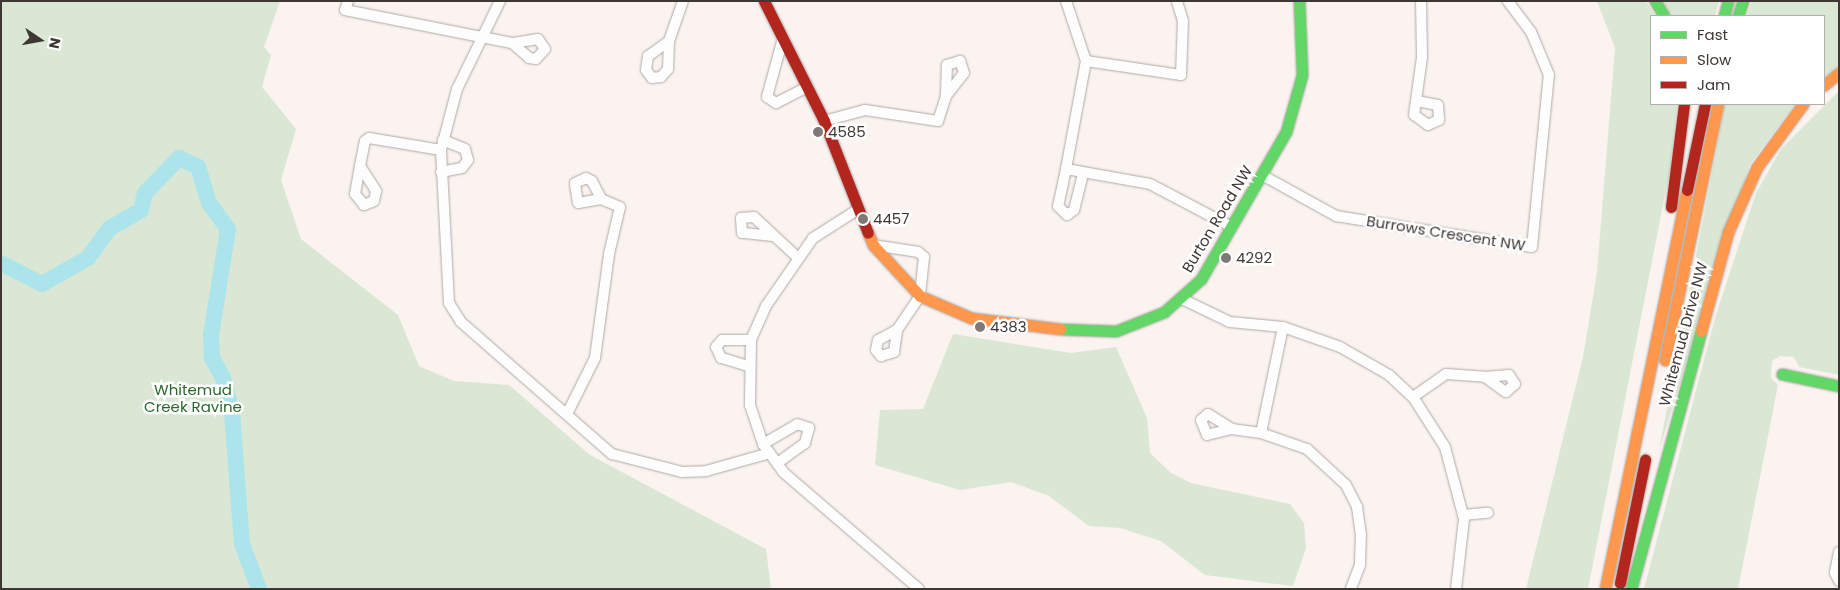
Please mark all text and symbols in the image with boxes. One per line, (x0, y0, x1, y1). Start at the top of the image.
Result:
north arrow (15, 15, 65, 65)
legend (1650, 15, 1825, 105)
text: Fast (1697, 24, 1728, 45)
text: N (44, 36, 66, 50)
text: Slow (1697, 49, 1731, 70)
text: Jam (1697, 74, 1731, 95)
place label: 4585 (828, 123, 866, 141)
marker: 4585 (812, 126, 824, 138)
street label: Burton Road NW (1178, 162, 1256, 276)
place label: 4457 (873, 210, 909, 228)
street label: Burrows Crescent NW (1365, 212, 1527, 254)
marker: 4457 (857, 213, 869, 225)
place label: 4292 (1236, 249, 1272, 267)
marker: 4292 (1220, 252, 1232, 264)
street label: Whitemud Drive NW (1655, 260, 1711, 408)
place label: 4383 (990, 318, 1027, 336)
marker: 4383 (974, 321, 986, 333)
park label: Whitemud Creek Ravine (144, 380, 242, 415)

